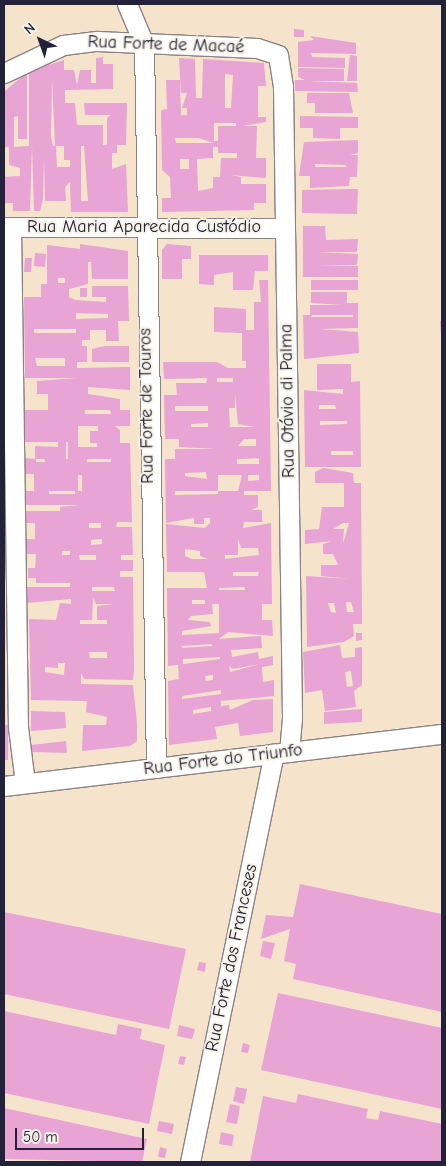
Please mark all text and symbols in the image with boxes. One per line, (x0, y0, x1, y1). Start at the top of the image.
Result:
north arrow (15, 15, 65, 65)
text: N (21, 19, 39, 38)
street label: Rua Forte de Macaé (87, 31, 245, 59)
street label: Rua Maria Aparecida Custódio (27, 216, 261, 238)
street label: Rua Otávio di Palma (276, 324, 300, 478)
street label: Rua Forte de Touros (135, 328, 159, 484)
street label: Rua Forte do Triunfo (142, 740, 304, 780)
street label: Rua Forte dos Franceses (202, 862, 262, 1054)
scale bar (18, 1118, 146, 1150)
text: 50 m (23, 1128, 58, 1146)

